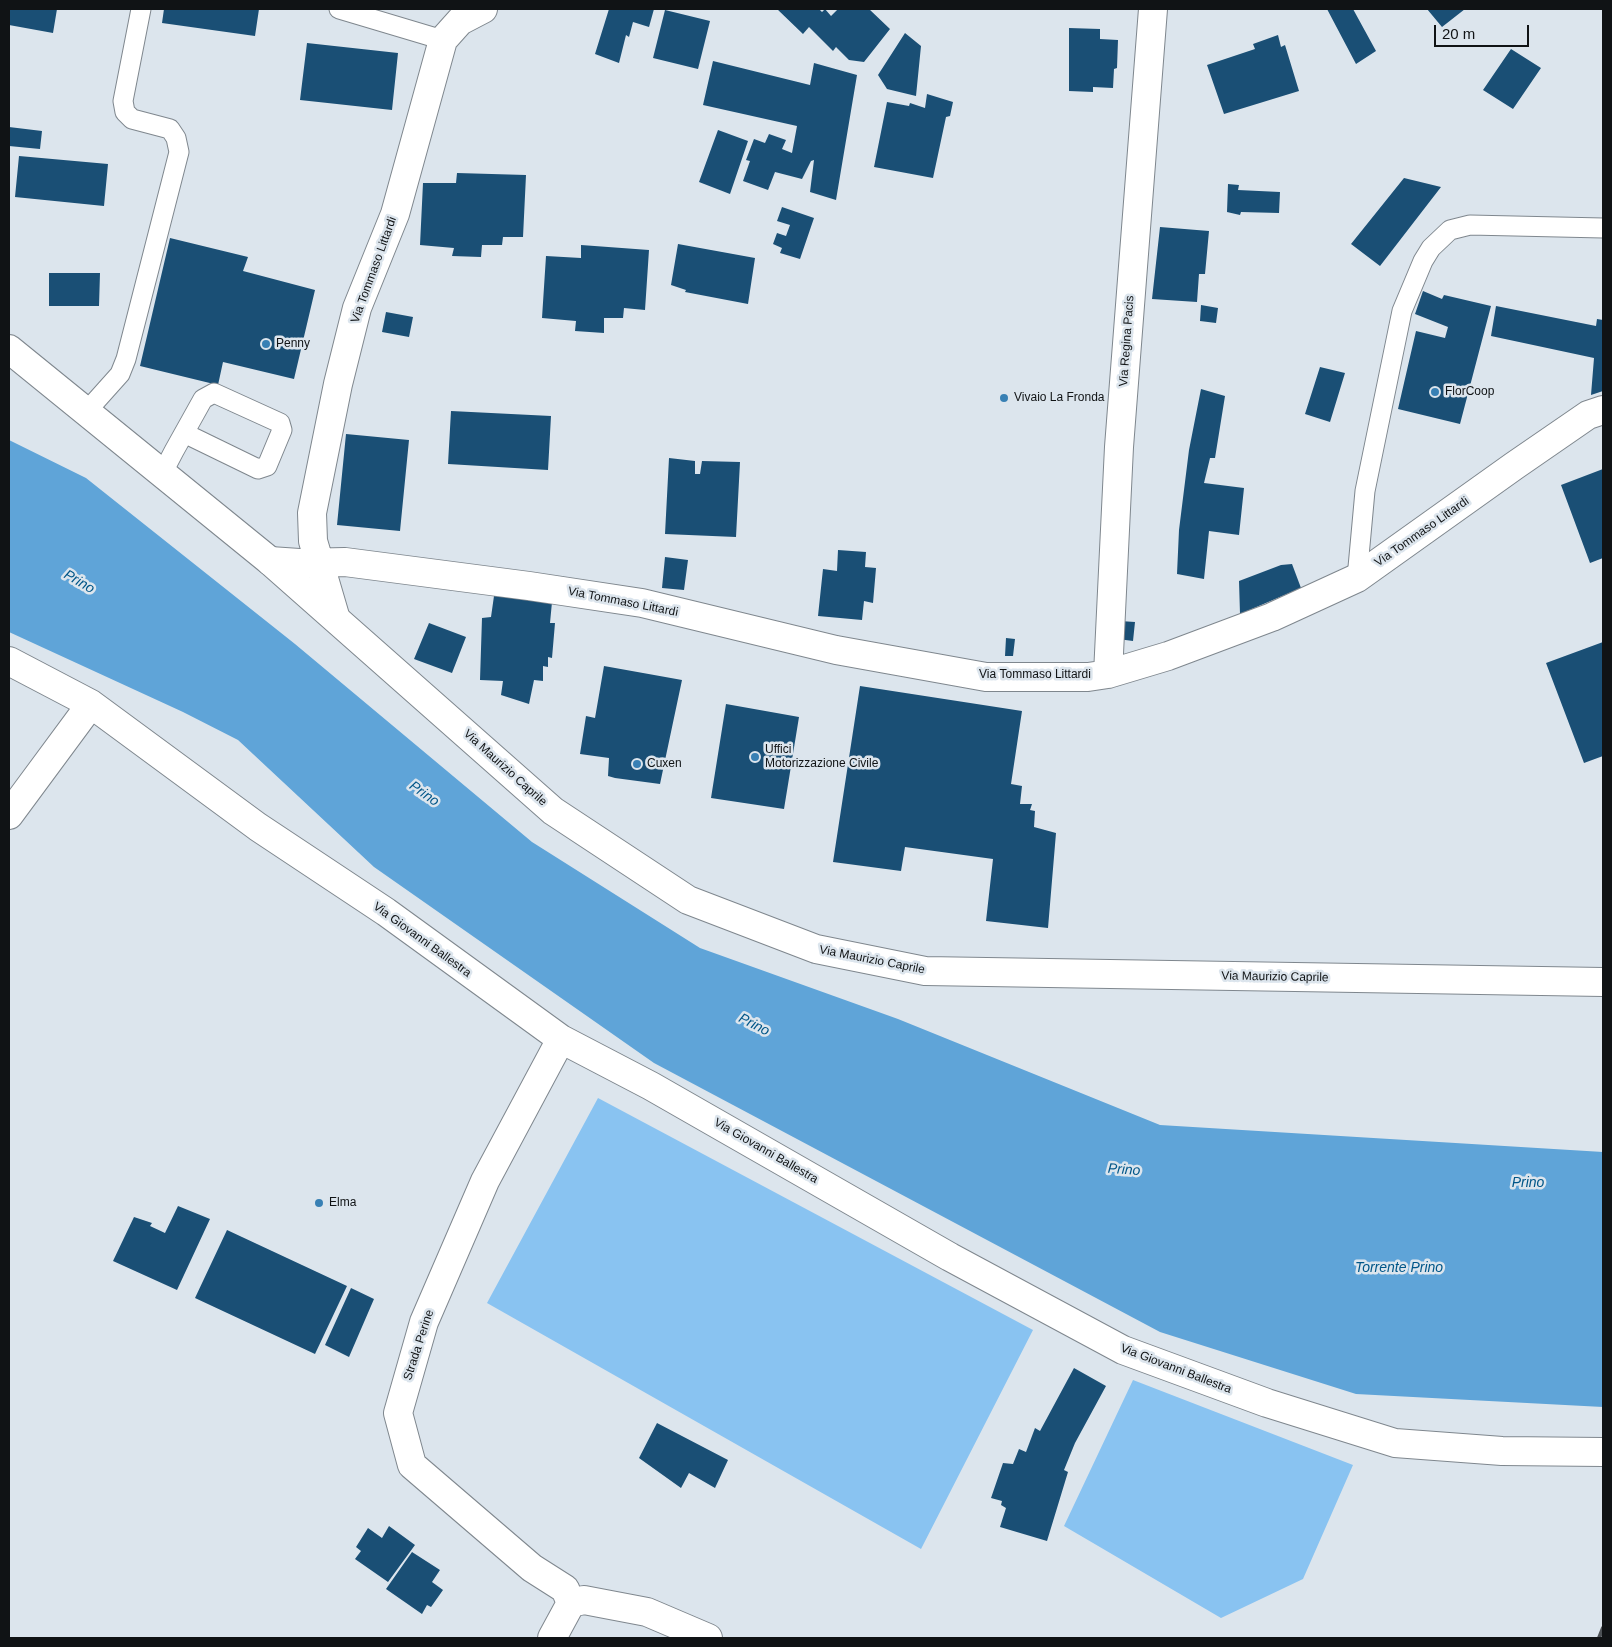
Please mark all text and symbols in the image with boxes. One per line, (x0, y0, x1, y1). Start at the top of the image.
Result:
scale bar (1437, 15, 1532, 47)
text: 20 m (1442, 25, 1475, 42)
street label: Via Tommaso Littardi (348, 215, 400, 325)
street label: Via Regina Pacis (1117, 295, 1137, 387)
place label: Penny (276, 337, 310, 351)
marker: Penny (260, 338, 272, 350)
place label: FlorCoop (1445, 385, 1494, 399)
marker: FlorCoop (1429, 386, 1441, 398)
place label: Vivaio La Fronda (1014, 391, 1105, 405)
marker: Vivaio La Fronda (998, 392, 1010, 404)
street label: Via Tommaso Littardi (1372, 494, 1472, 570)
water label: Prino (61, 567, 97, 597)
street label: Via Tommaso Littardi (567, 584, 679, 620)
street label: Via Tommaso Littardi (979, 668, 1091, 682)
street label: Via Maurizio Caprile (460, 727, 550, 809)
place label: Uffici Motorizzazione Civile (765, 743, 878, 771)
marker: Uffici Motorizzazione Civile (749, 751, 761, 763)
place label: Cuxen (647, 757, 682, 771)
marker: Cuxen (631, 758, 643, 770)
water label: Prino (406, 778, 442, 810)
street label: Via Giovanni Ballestra (370, 900, 474, 980)
street label: Via Maurizio Caprile (818, 943, 926, 977)
street label: Via Maurizio Caprile (1221, 969, 1329, 985)
water label: Prino (736, 1010, 772, 1040)
street label: Via Giovanni Ballestra (711, 1115, 821, 1187)
water label: Prino (1107, 1160, 1141, 1180)
water label: Prino (1512, 1175, 1544, 1191)
place label: Elma (329, 1196, 356, 1210)
marker: Elma (313, 1197, 325, 1209)
water label: Torrente Prino (1355, 1260, 1443, 1276)
street label: Strada Perine (401, 1308, 437, 1382)
street label: Via Giovanni Ballestra (1118, 1341, 1234, 1397)

